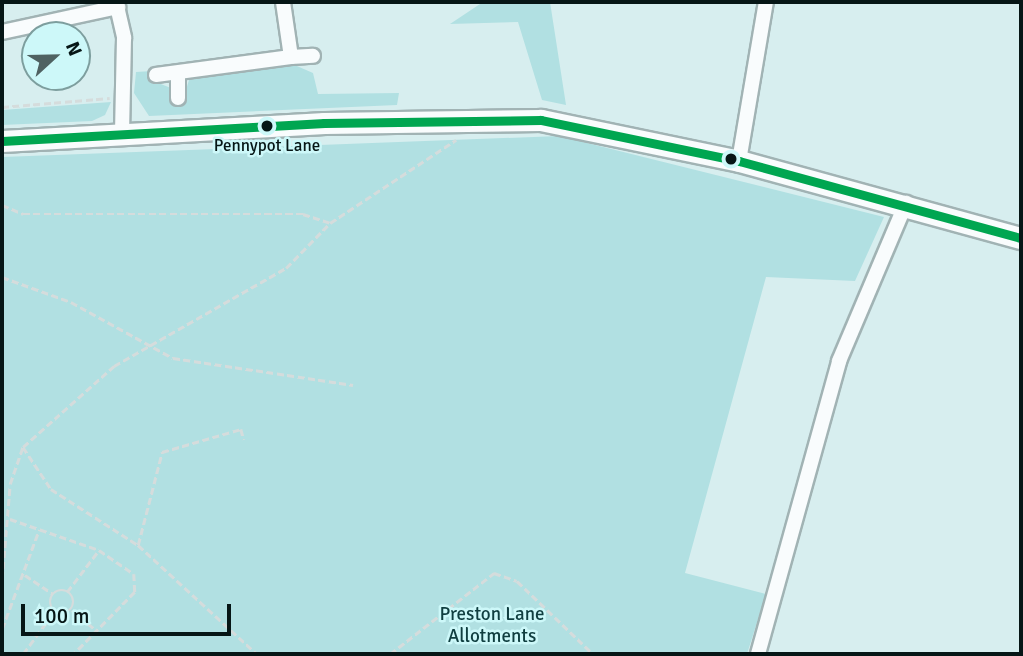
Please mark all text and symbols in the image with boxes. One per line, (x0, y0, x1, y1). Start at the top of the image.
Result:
north arrow (21, 21, 91, 91)
text: N (60, 38, 87, 60)
marker: Pennypot Lane (260, 119, 274, 133)
place label: Pennypot Lane (214, 136, 320, 156)
unlabelled marker (724, 152, 738, 166)
scale bar (24, 590, 234, 634)
text: 100 m (34, 603, 89, 629)
park label: Preston Lane Allotments (439, 604, 545, 648)

